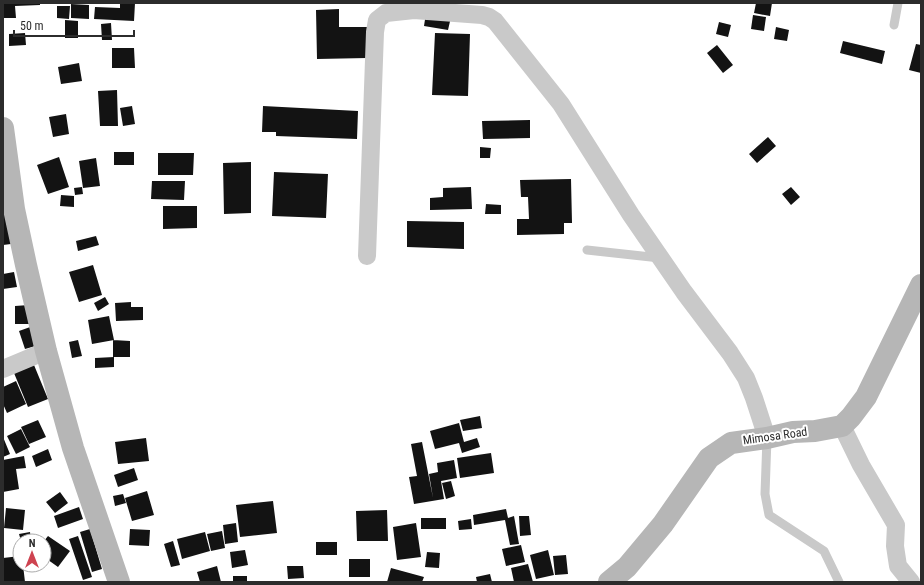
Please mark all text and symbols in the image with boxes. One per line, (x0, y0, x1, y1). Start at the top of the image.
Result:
scale bar (14, 12, 134, 38)
text: 50 m (20, 19, 44, 33)
street label: Mimosa Road (742, 425, 808, 447)
north arrow (12, 533, 52, 573)
text: N (29, 537, 36, 550)

